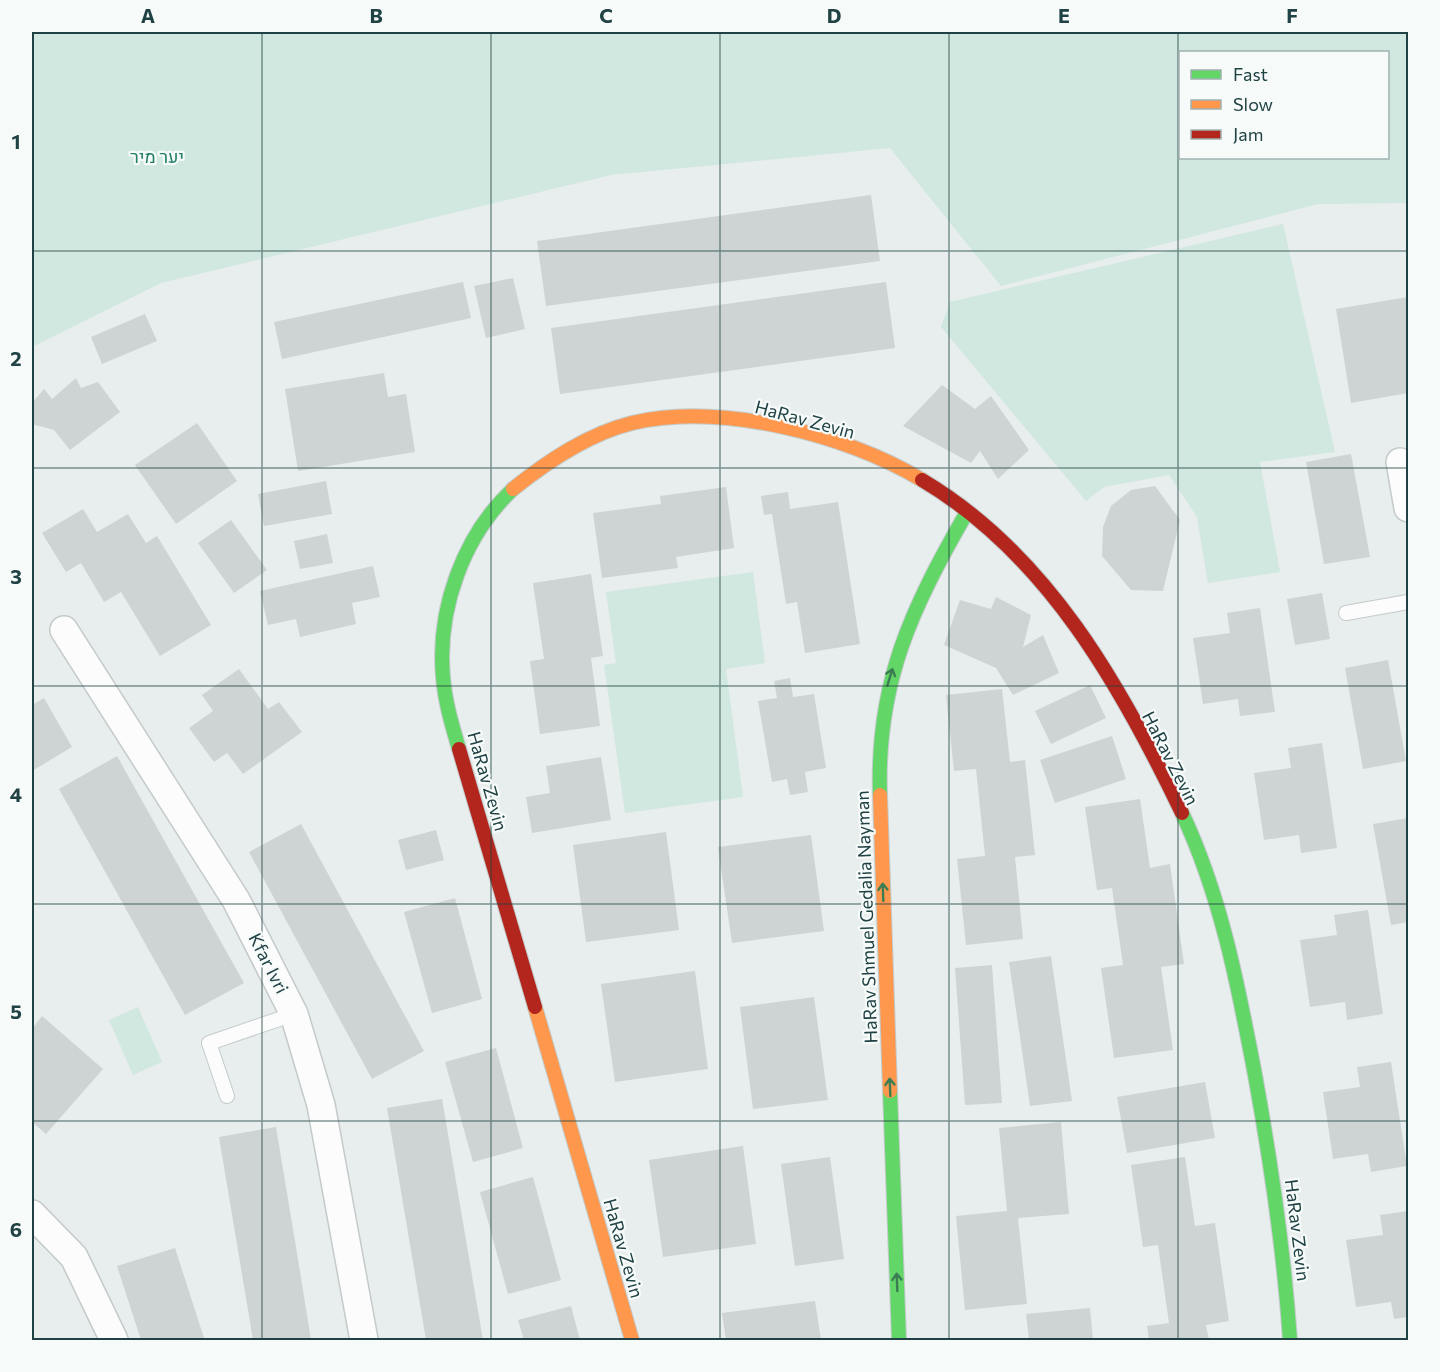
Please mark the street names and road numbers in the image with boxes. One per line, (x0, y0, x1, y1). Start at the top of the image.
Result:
street label: HaRav Zevin (753, 395, 857, 443)
street label: HaRav Zevin (1138, 707, 1204, 809)
street label: HaRav Zevin (463, 729, 513, 833)
street label: HaRav Shmuel Gedalia Nayman (851, 790, 881, 1044)
street label: Kfar Ivri (244, 929, 294, 997)
street label: HaRav Zevin (1281, 1178, 1315, 1282)
street label: HaRav Zevin (599, 1196, 649, 1300)

